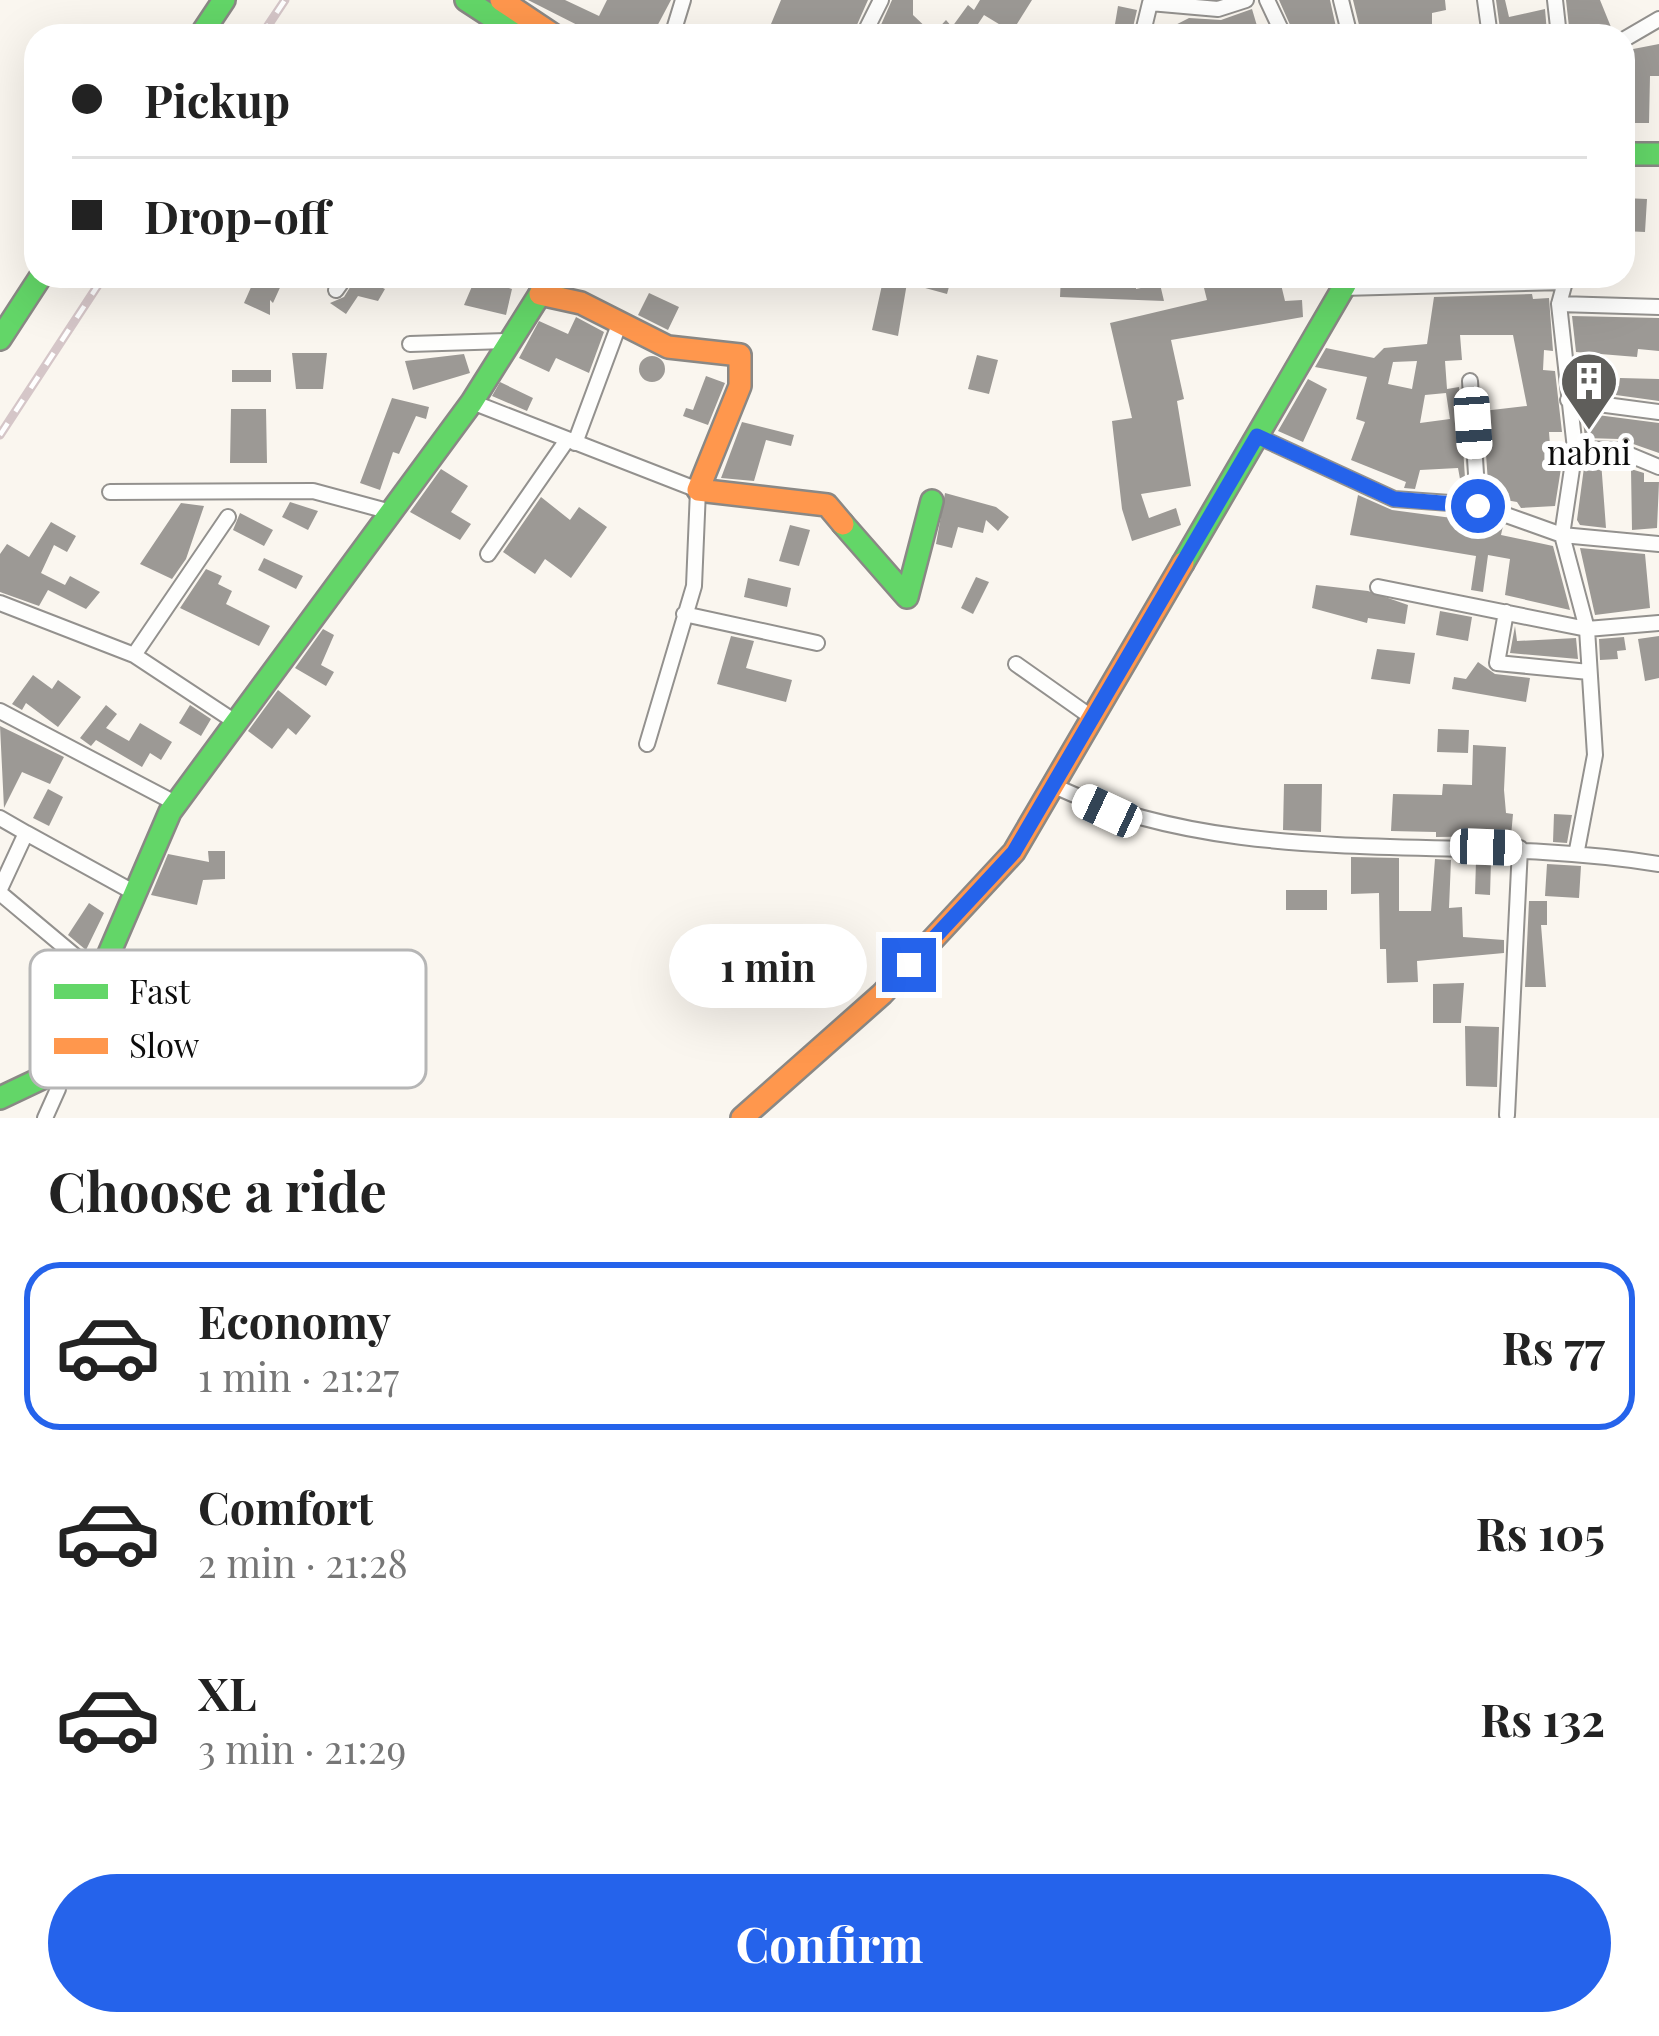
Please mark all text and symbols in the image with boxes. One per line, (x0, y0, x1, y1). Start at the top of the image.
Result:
text: Pickup (144, 69, 290, 129)
text: Drop-off (144, 185, 330, 245)
building icon: nabni (1558, 350, 1620, 432)
car (1453, 386, 1493, 460)
place label: nabni (1547, 429, 1631, 473)
route start (1451, 479, 1505, 533)
car (1067, 779, 1147, 843)
car (1449, 828, 1523, 866)
callout: 1 min (669, 923, 867, 1007)
route end (882, 938, 936, 992)
text: 1 min (720, 940, 816, 992)
legend (30, 950, 426, 1088)
text: Fast (129, 968, 191, 1012)
text: Slow (129, 1022, 200, 1066)
text: Choose a ride (48, 1154, 387, 1226)
text: Economy (198, 1290, 391, 1350)
icon: car (54, 1292, 162, 1400)
text: Rs 77 (1502, 1316, 1605, 1376)
text: 1 min · 21:27 (198, 1350, 399, 1402)
text: Comfort (198, 1476, 373, 1536)
icon: car (54, 1478, 162, 1586)
text: Rs 105 (1476, 1502, 1605, 1562)
text: 2 min · 21:28 (198, 1536, 408, 1588)
text: XL (198, 1662, 257, 1722)
icon: car (54, 1664, 162, 1772)
text: Rs 132 (1480, 1688, 1605, 1748)
text: 3 min · 21:29 (198, 1722, 406, 1774)
button: Confirm (48, 1874, 1611, 2012)

